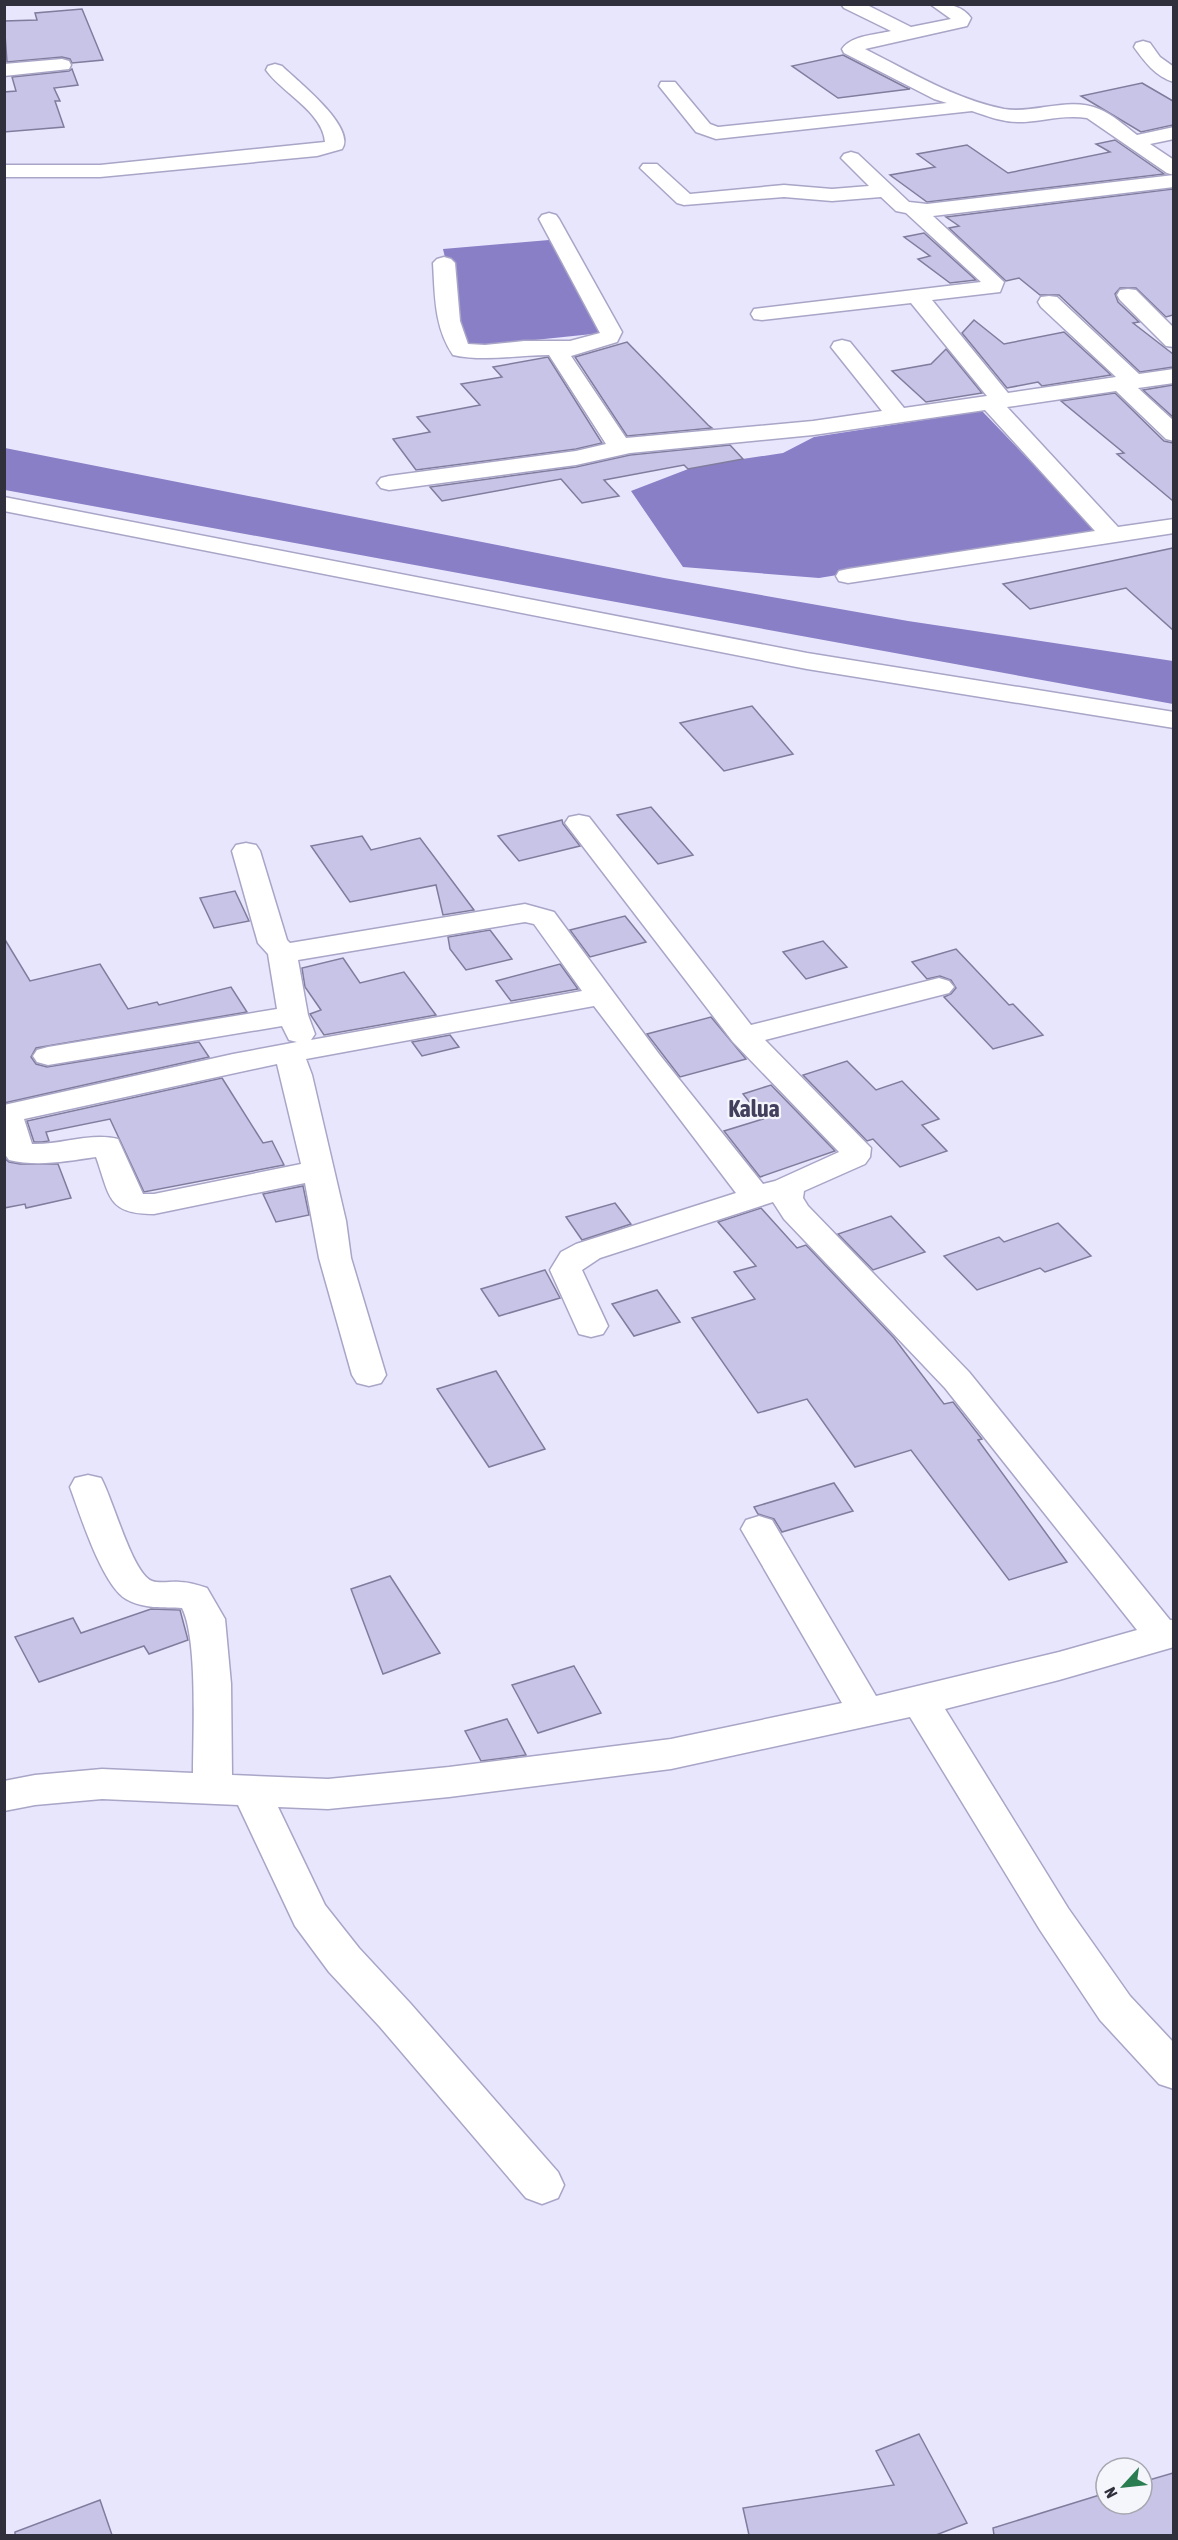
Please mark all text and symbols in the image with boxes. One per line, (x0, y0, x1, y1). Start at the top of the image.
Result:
district label: Kalua (728, 1095, 780, 1122)
north arrow (1094, 2456, 1154, 2516)
text: N (1100, 2485, 1121, 2501)

